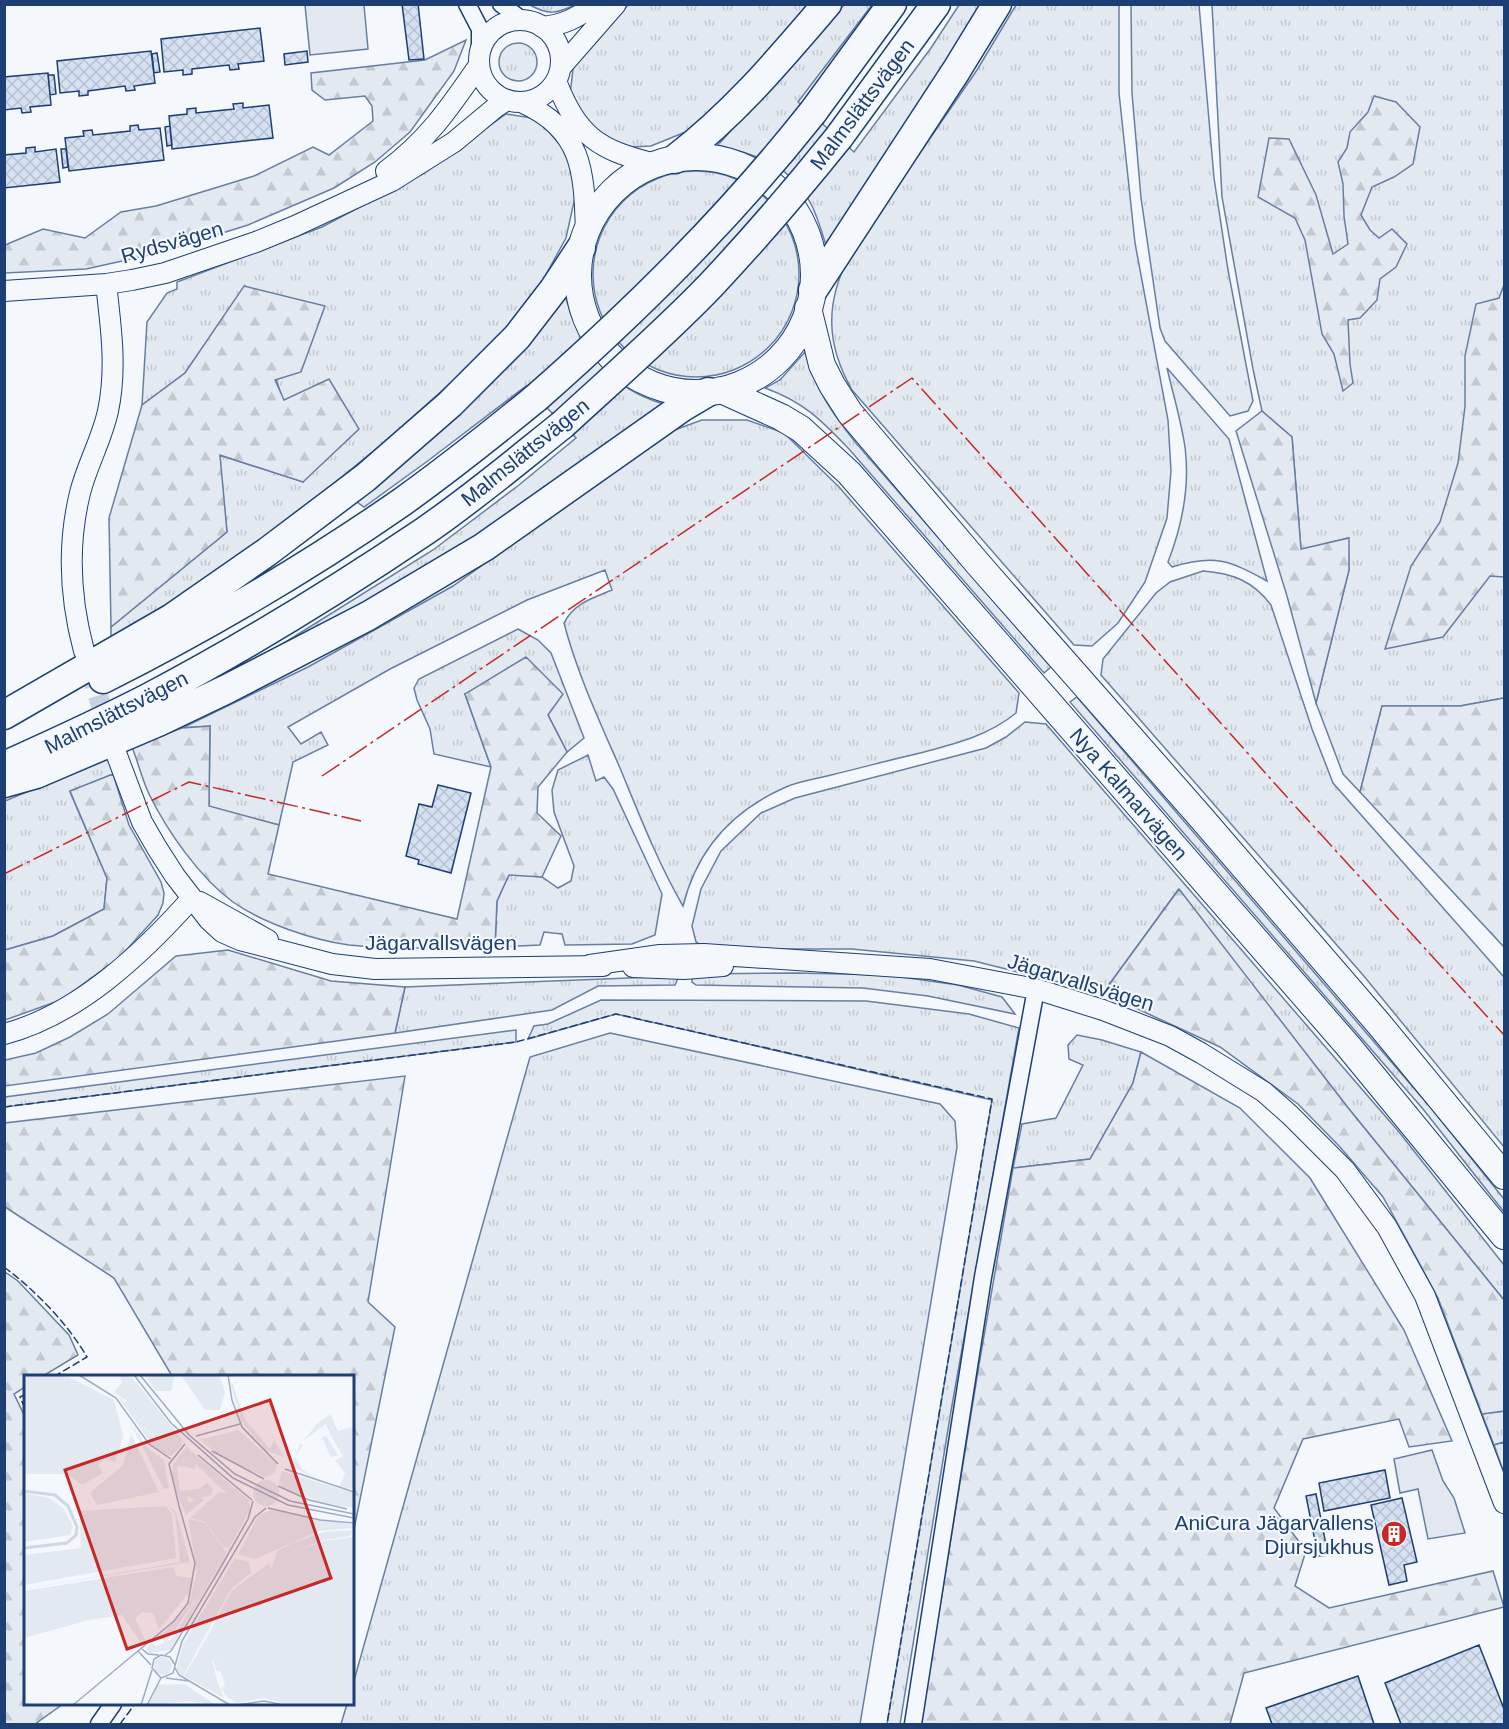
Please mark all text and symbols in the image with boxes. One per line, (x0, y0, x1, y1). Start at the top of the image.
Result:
street label: Malmslättsvägen (805, 34, 919, 174)
street label: Rydsvägen (118, 216, 226, 268)
street label: Malmslättsvägen (457, 393, 593, 511)
street label: Malmslättsvägen (41, 666, 191, 758)
street label: Nya Kalmarvägen (1066, 723, 1192, 865)
street label: Jägarvallsvägen (365, 931, 517, 954)
street label: Jägarvallsvägen (1005, 949, 1157, 1015)
inset map (24, 1375, 354, 1705)
place label: AniCura Jägarvallens Djursjukhus (1174, 1511, 1374, 1558)
building icon: AniCura Jägarvallens Djursjukhus (1379, 1519, 1409, 1549)

